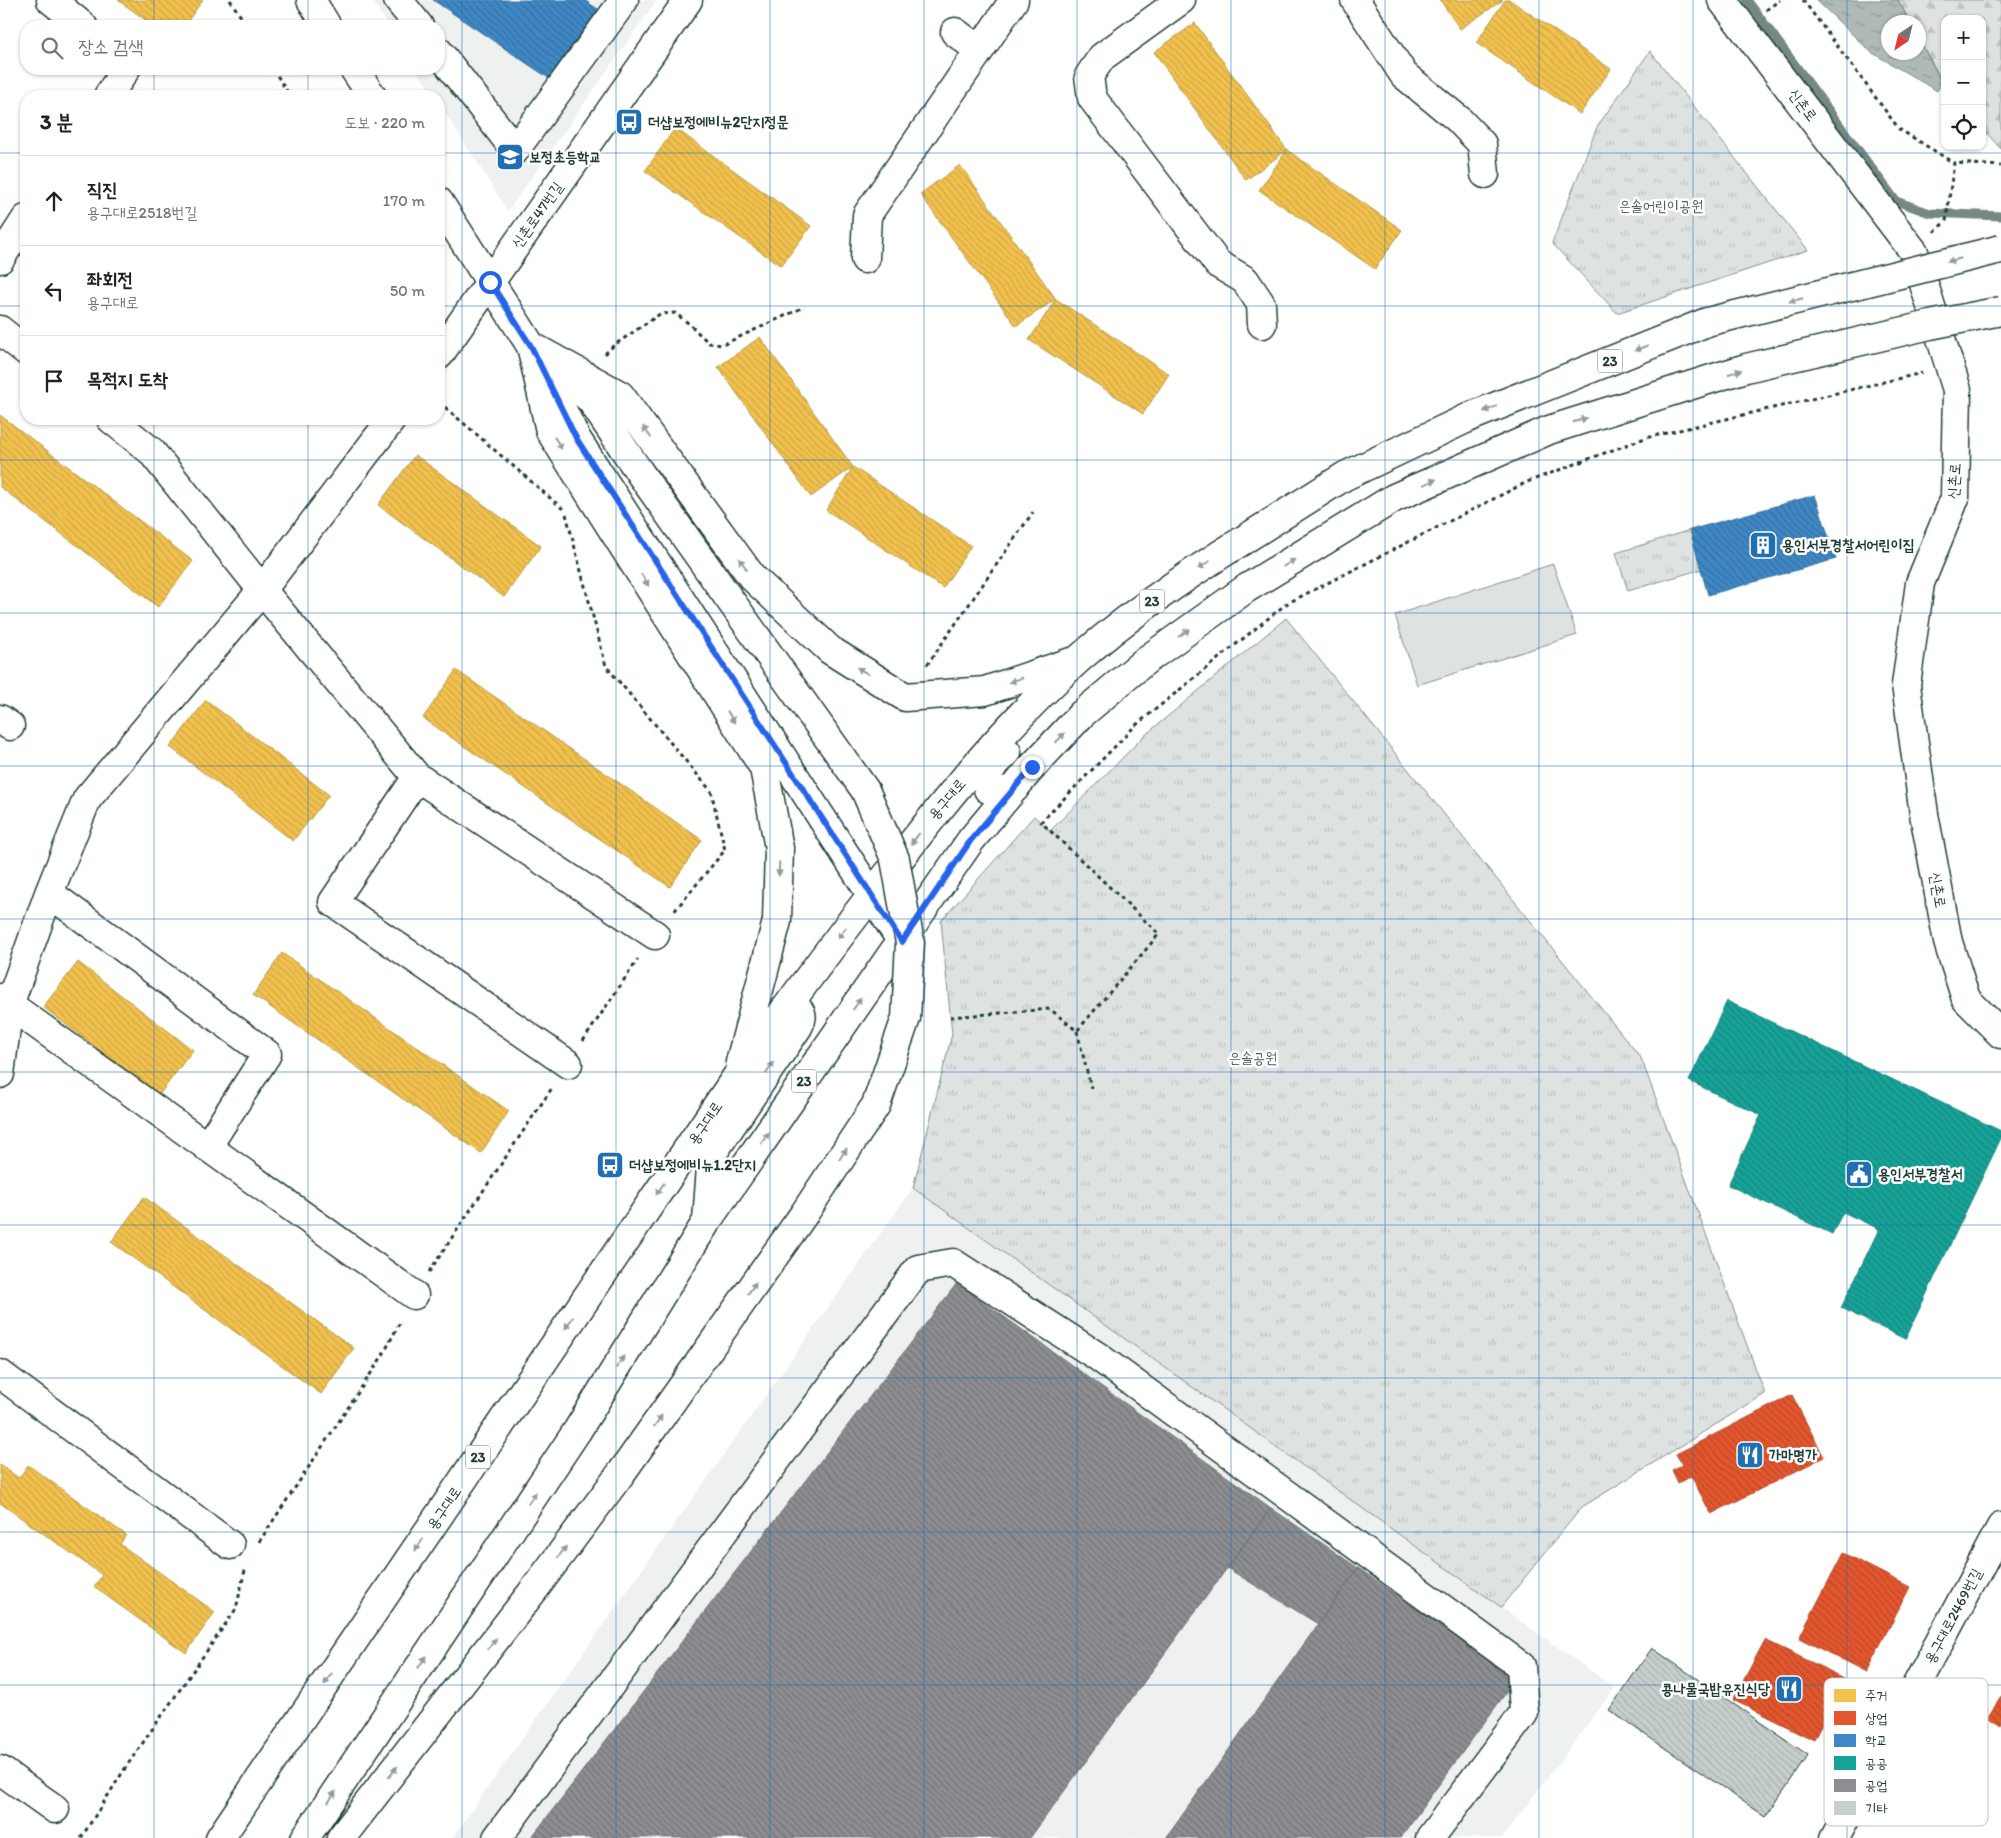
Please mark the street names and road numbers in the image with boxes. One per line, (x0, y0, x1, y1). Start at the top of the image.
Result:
street label: 신촌로 (1785, 85, 1821, 125)
street label: 신촌로47번길 (508, 178, 566, 252)
road number: 23 (1598, 350, 1622, 372)
street label: 신촌로 (1944, 462, 1964, 500)
road number: 23 (1140, 590, 1164, 612)
street label: 용구대로 (925, 775, 969, 823)
street label: 신촌로 (1926, 871, 1950, 909)
road number: 23 (792, 1070, 816, 1092)
street label: 용구대로 (684, 1098, 726, 1148)
road number: 23 (466, 1445, 490, 1468)
street label: 용구대로 (423, 1483, 465, 1533)
street label: 용구대로2469번길 (1920, 1565, 1986, 1667)

